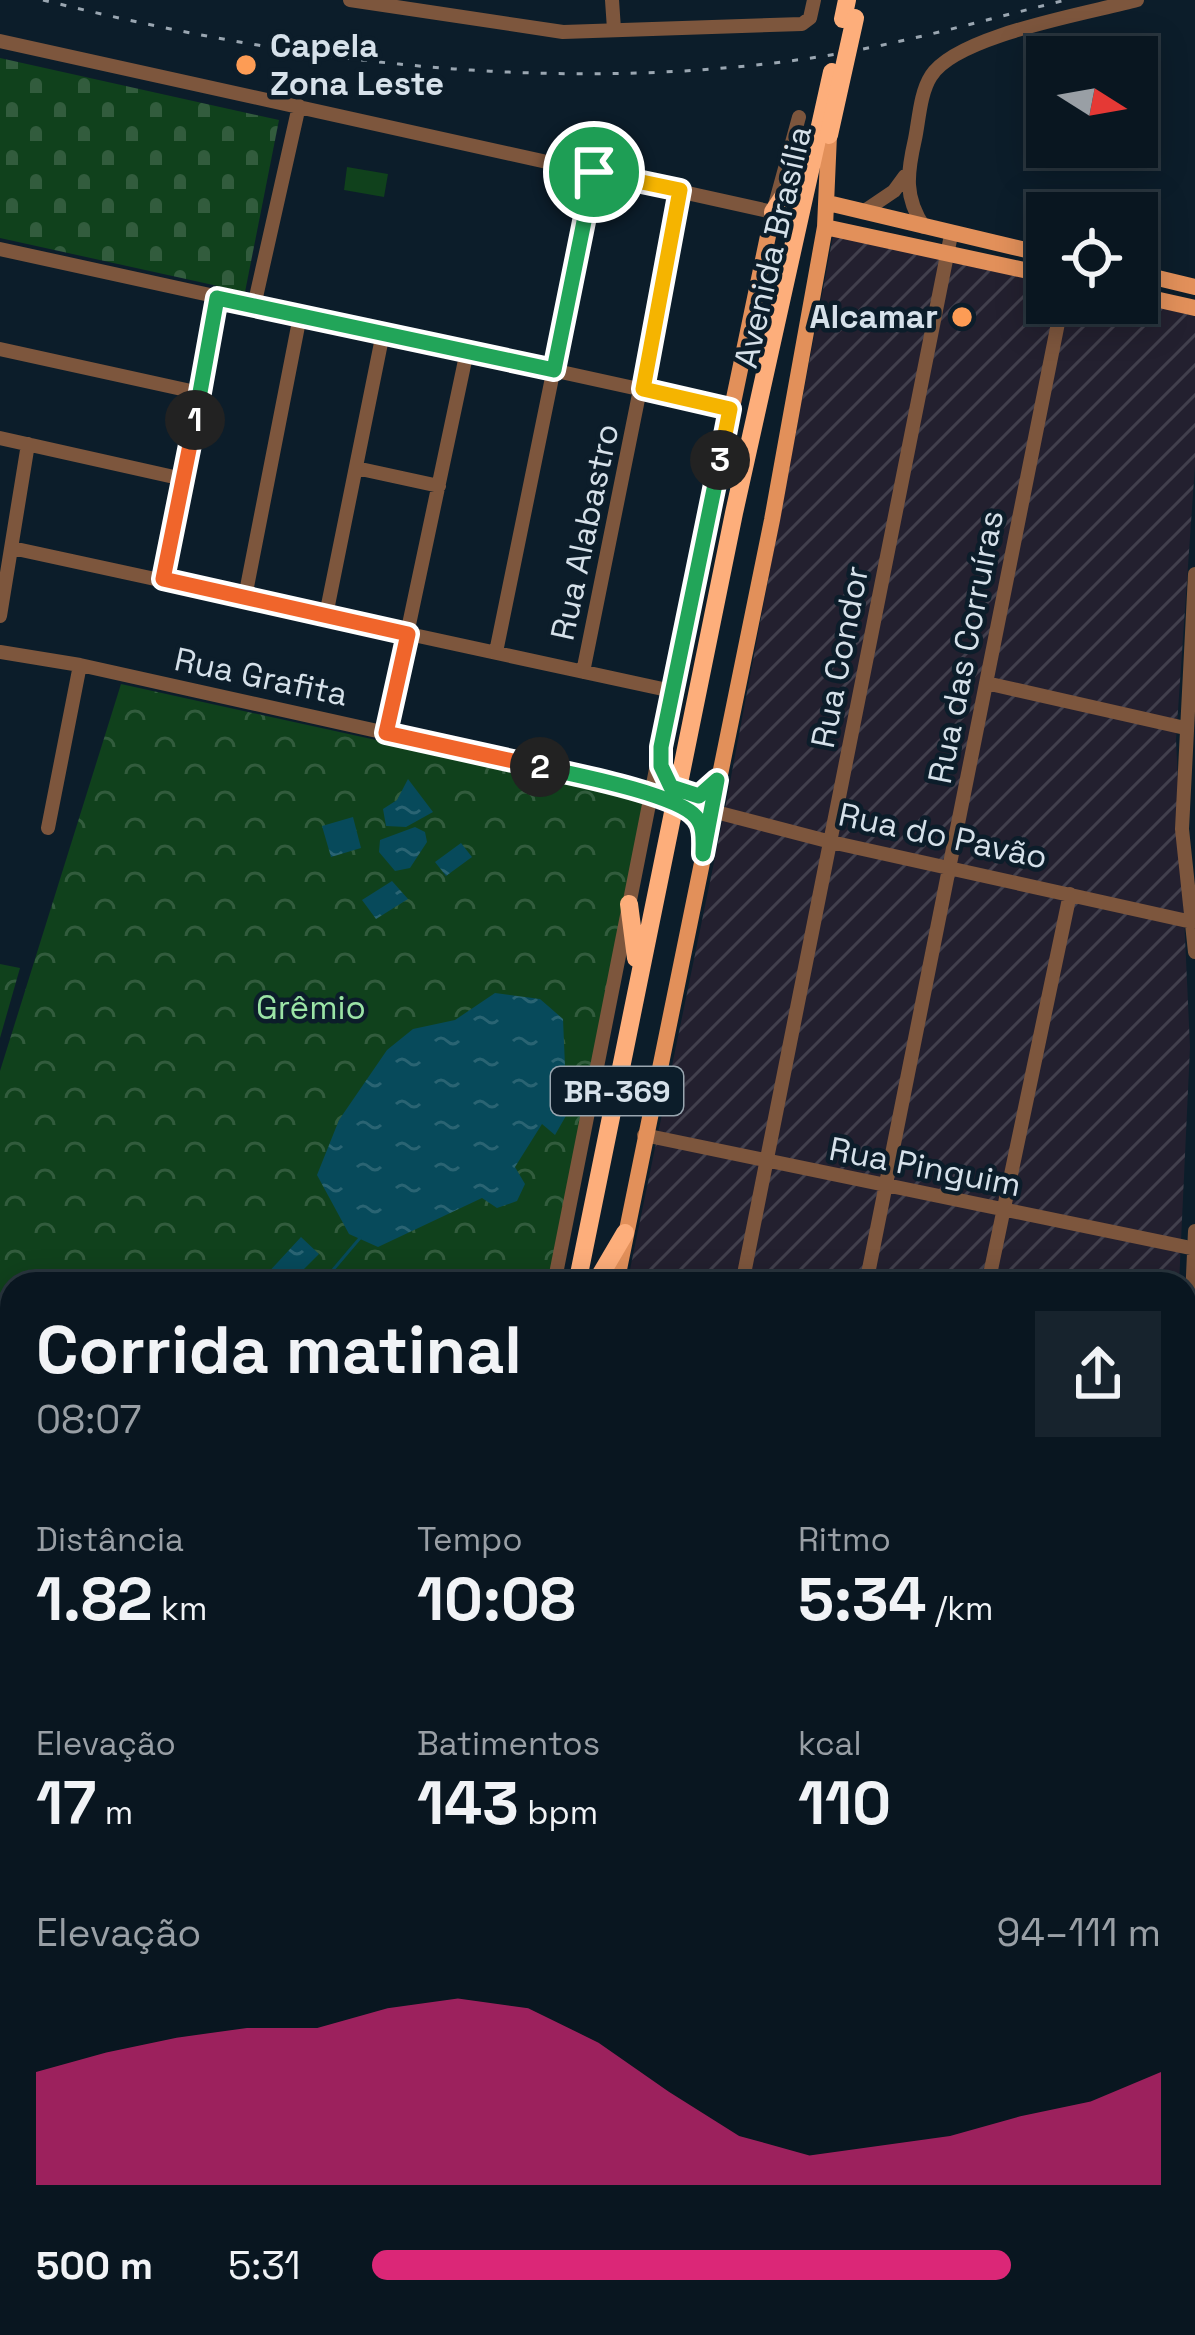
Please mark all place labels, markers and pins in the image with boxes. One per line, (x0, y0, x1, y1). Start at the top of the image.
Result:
place label: Capela Zona Leste (270, 25, 444, 105)
marker: Capela Zona Leste (233, 52, 259, 78)
pin (543, 121, 645, 223)
place label: Alcamar (810, 296, 938, 338)
marker: Alcamar (949, 304, 975, 330)
pin: 1 (165, 390, 225, 450)
pin: 3 (690, 430, 750, 490)
pin: 2 (510, 737, 570, 797)

